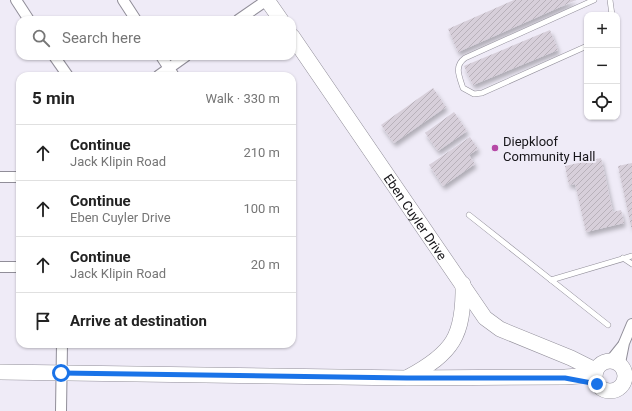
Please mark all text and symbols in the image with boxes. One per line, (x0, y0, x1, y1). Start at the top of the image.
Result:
map controls (584, 12, 620, 120)
button: + (584, 12, 620, 48)
search box (16, 16, 296, 60)
icon: search (30, 27, 52, 49)
text: Search here (62, 29, 141, 47)
button: − (584, 48, 620, 84)
button: locate (584, 84, 620, 120)
text: 5 min (32, 88, 75, 108)
text: Walk · 330 m (205, 91, 280, 106)
place label: Diepkloof Community Hall (503, 134, 595, 164)
text: Continue (70, 136, 131, 154)
icon: ahead (32, 142, 54, 164)
marker: Diepkloof Community Hall (490, 143, 500, 153)
text: 210 m (243, 145, 280, 160)
text: Jack Klipin Road (70, 154, 166, 169)
street label: Eben Cuyler Drive (381, 171, 450, 263)
text: Continue (70, 192, 131, 210)
icon: ahead (32, 198, 54, 220)
text: 100 m (243, 201, 280, 216)
text: Eben Cuyler Drive (70, 210, 171, 225)
text: Continue (70, 248, 131, 266)
icon: ahead (32, 254, 54, 276)
text: 20 m (251, 257, 280, 272)
text: Jack Klipin Road (70, 266, 166, 281)
icon: arrive (32, 310, 54, 332)
text: Arrive at destination (70, 312, 207, 330)
route start (52, 364, 70, 382)
route end (588, 375, 606, 393)

